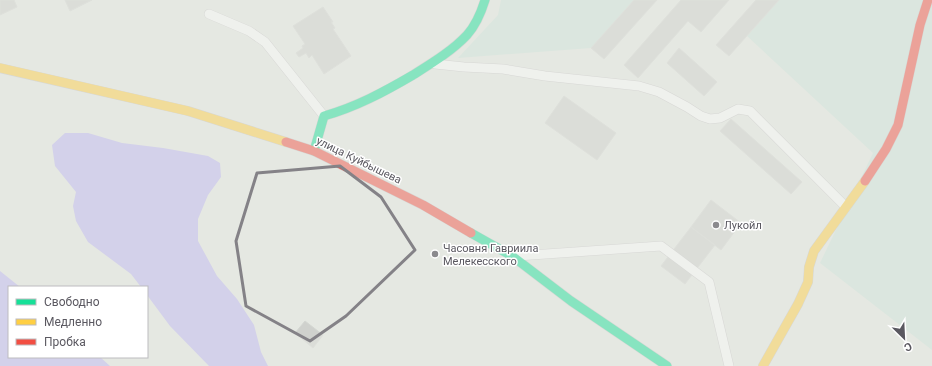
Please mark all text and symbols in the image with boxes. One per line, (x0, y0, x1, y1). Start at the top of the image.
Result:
street label: улица Куйбышева (314, 134, 403, 187)
place label: Лукойл (724, 219, 762, 232)
marker: Лукойл (711, 220, 721, 230)
place label: Часовня Гавриила Мелекесского (443, 242, 538, 268)
marker: Часовня Гавриила Мелекесского (430, 249, 440, 259)
legend (8, 286, 148, 358)
text: Свободно (44, 295, 100, 309)
text: Медленно (44, 315, 102, 329)
north arrow (884, 318, 924, 358)
text: Пробка (44, 335, 86, 349)
text: С (902, 339, 914, 354)

